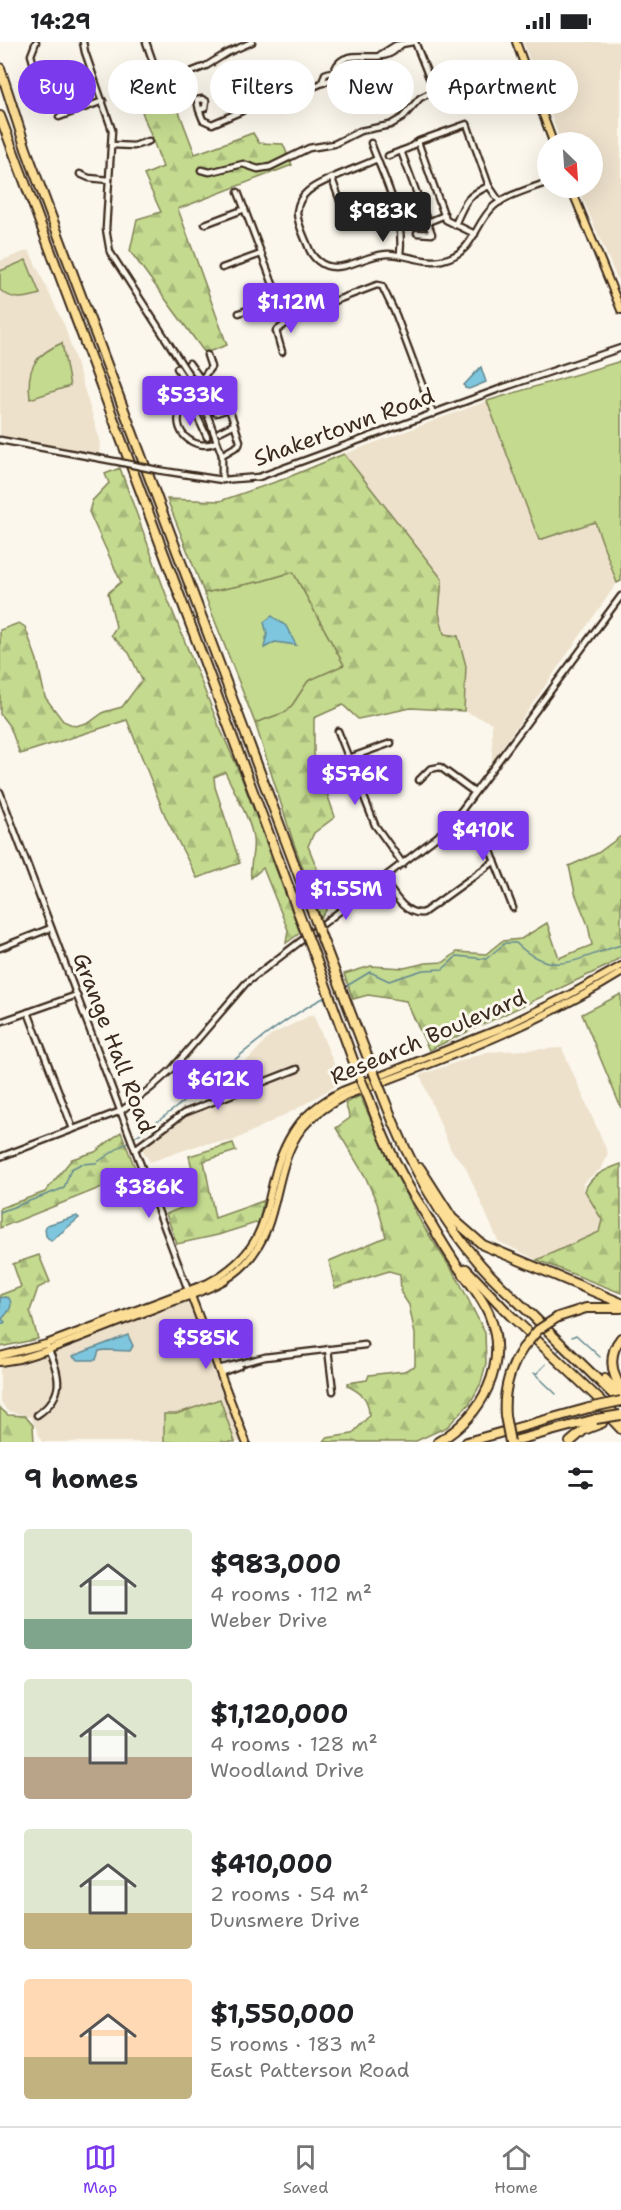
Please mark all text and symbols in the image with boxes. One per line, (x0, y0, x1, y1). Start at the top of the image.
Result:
text: 14:29 (30, 7, 91, 36)
chip: Buy (18, 60, 96, 114)
chip: Rent (108, 60, 198, 114)
chip: Filters (210, 60, 315, 114)
chip: New (327, 60, 414, 114)
chip: Apartment (426, 60, 578, 114)
north arrow (537, 132, 603, 198)
map controls (537, 132, 603, 198)
pin: $983K (341, 192, 425, 243)
text: $983K (349, 198, 417, 224)
pin: $1.12M (242, 283, 340, 334)
text: $1.12M (257, 289, 325, 315)
pin: $533K (148, 376, 232, 427)
street label: Shakertown Road (250, 381, 438, 473)
text: $533K (156, 382, 224, 408)
pin: $576K (313, 755, 397, 806)
text: $576K (321, 761, 389, 787)
pin: $410K (441, 811, 525, 862)
text: $410K (452, 817, 514, 843)
pin: $1.55M (297, 870, 395, 921)
text: $1.55M (310, 876, 382, 902)
street label: Grange Hall Road (66, 949, 162, 1138)
street label: Research Boulevard (326, 983, 530, 1091)
pin: $612K (176, 1060, 260, 1111)
text: $612K (187, 1066, 249, 1092)
pin: $386K (107, 1168, 191, 1219)
text: $386K (114, 1174, 184, 1200)
pin: $585K (164, 1319, 248, 1370)
text: $585K (173, 1325, 239, 1351)
text: 9 homes (24, 1461, 138, 1496)
icon: filters (564, 1462, 597, 1495)
text: $983,000 (210, 1546, 341, 1581)
icon: home (72, 1553, 144, 1625)
text: 4 rooms · 112 m² (210, 1581, 372, 1607)
text: Weber Drive (210, 1607, 328, 1633)
text: $1,120,000 (210, 1696, 348, 1731)
icon: home (72, 1703, 144, 1775)
text: 4 rooms · 128 m² (210, 1731, 378, 1757)
text: Woodland Drive (210, 1757, 364, 1783)
text: $410,000 (210, 1846, 333, 1881)
icon: home (72, 1853, 144, 1925)
text: 2 rooms · 54 m² (210, 1881, 369, 1907)
text: Dunsmere Drive (210, 1907, 360, 1933)
text: $1,550,000 (210, 1996, 355, 2031)
icon: home (72, 2003, 144, 2075)
text: 5 rooms · 183 m² (210, 2031, 376, 2057)
text: East Patterson Road (210, 2057, 409, 2083)
tab: Map (83, 2141, 117, 2198)
tab: Saved (283, 2141, 328, 2198)
tab: Home (494, 2141, 538, 2198)

